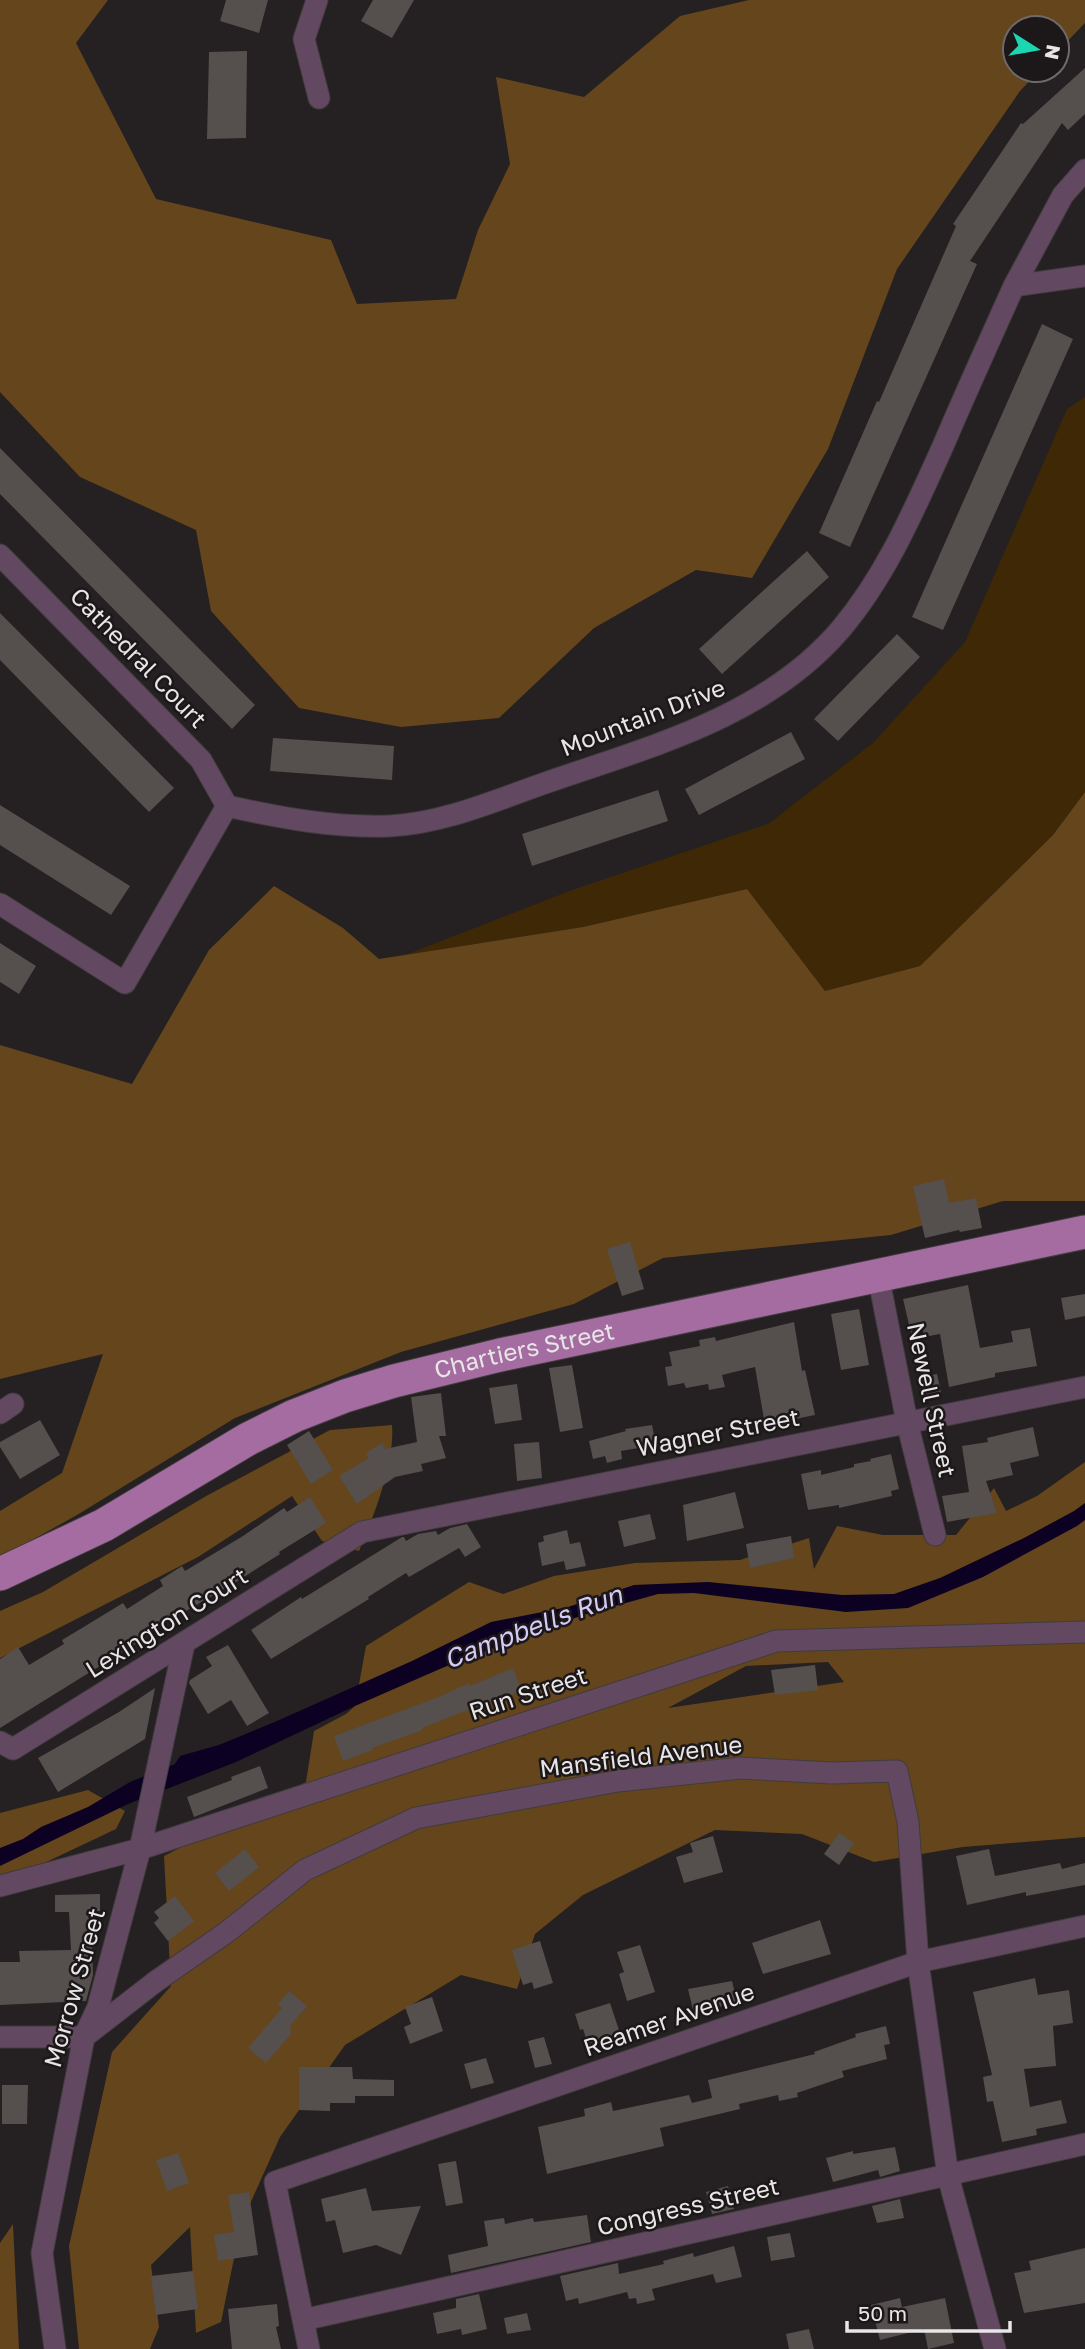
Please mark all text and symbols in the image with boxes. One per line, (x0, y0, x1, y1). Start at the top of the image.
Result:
north arrow (1001, 14, 1071, 84)
text: N (1041, 43, 1066, 62)
street label: Cathedral Court (65, 581, 213, 733)
street label: Mountain Drive (556, 672, 729, 761)
street label: Chartiers Street (431, 1315, 617, 1384)
street label: Newell Street (902, 1320, 963, 1480)
street label: Wagner Street (634, 1402, 802, 1462)
street label: Lexington Court (80, 1560, 253, 1683)
water label: Campbells Run (439, 1578, 627, 1675)
street label: Run Street (465, 1660, 590, 1725)
street label: Mansfield Avenue (538, 1729, 744, 1782)
street label: Morrow Street (37, 1905, 110, 2070)
street label: Reamer Avenue (579, 1976, 758, 2061)
street label: Congress Street (594, 2171, 781, 2241)
scale bar (847, 2290, 1010, 2334)
text: 50 m (858, 2300, 907, 2326)

